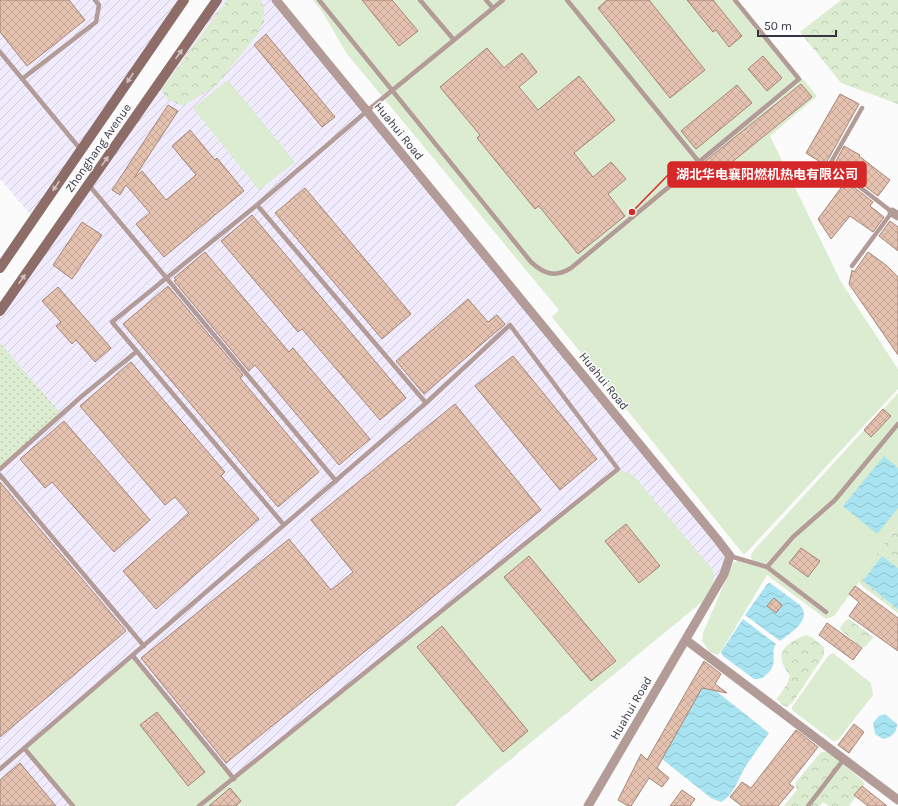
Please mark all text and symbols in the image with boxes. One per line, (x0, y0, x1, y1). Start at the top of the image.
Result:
scale bar (758, 12, 836, 38)
text: 50 m (764, 19, 792, 33)
one-way arrow (175, 49, 183, 60)
one-way arrow (126, 73, 134, 84)
street label: Huahui Road (371, 99, 427, 163)
street label: Zhonghang Avenue (62, 101, 134, 195)
one-way arrow (101, 156, 109, 166)
callout: 湖北华电襄阳燃机热电有限公司 (668, 162, 866, 187)
text: 湖北华电襄阳燃机热电有限公司 (676, 167, 858, 182)
one-way arrow (53, 180, 60, 191)
one-way arrow (18, 274, 26, 284)
street label: Huahui Road (576, 349, 632, 413)
street label: Huahui Road (607, 674, 655, 742)

